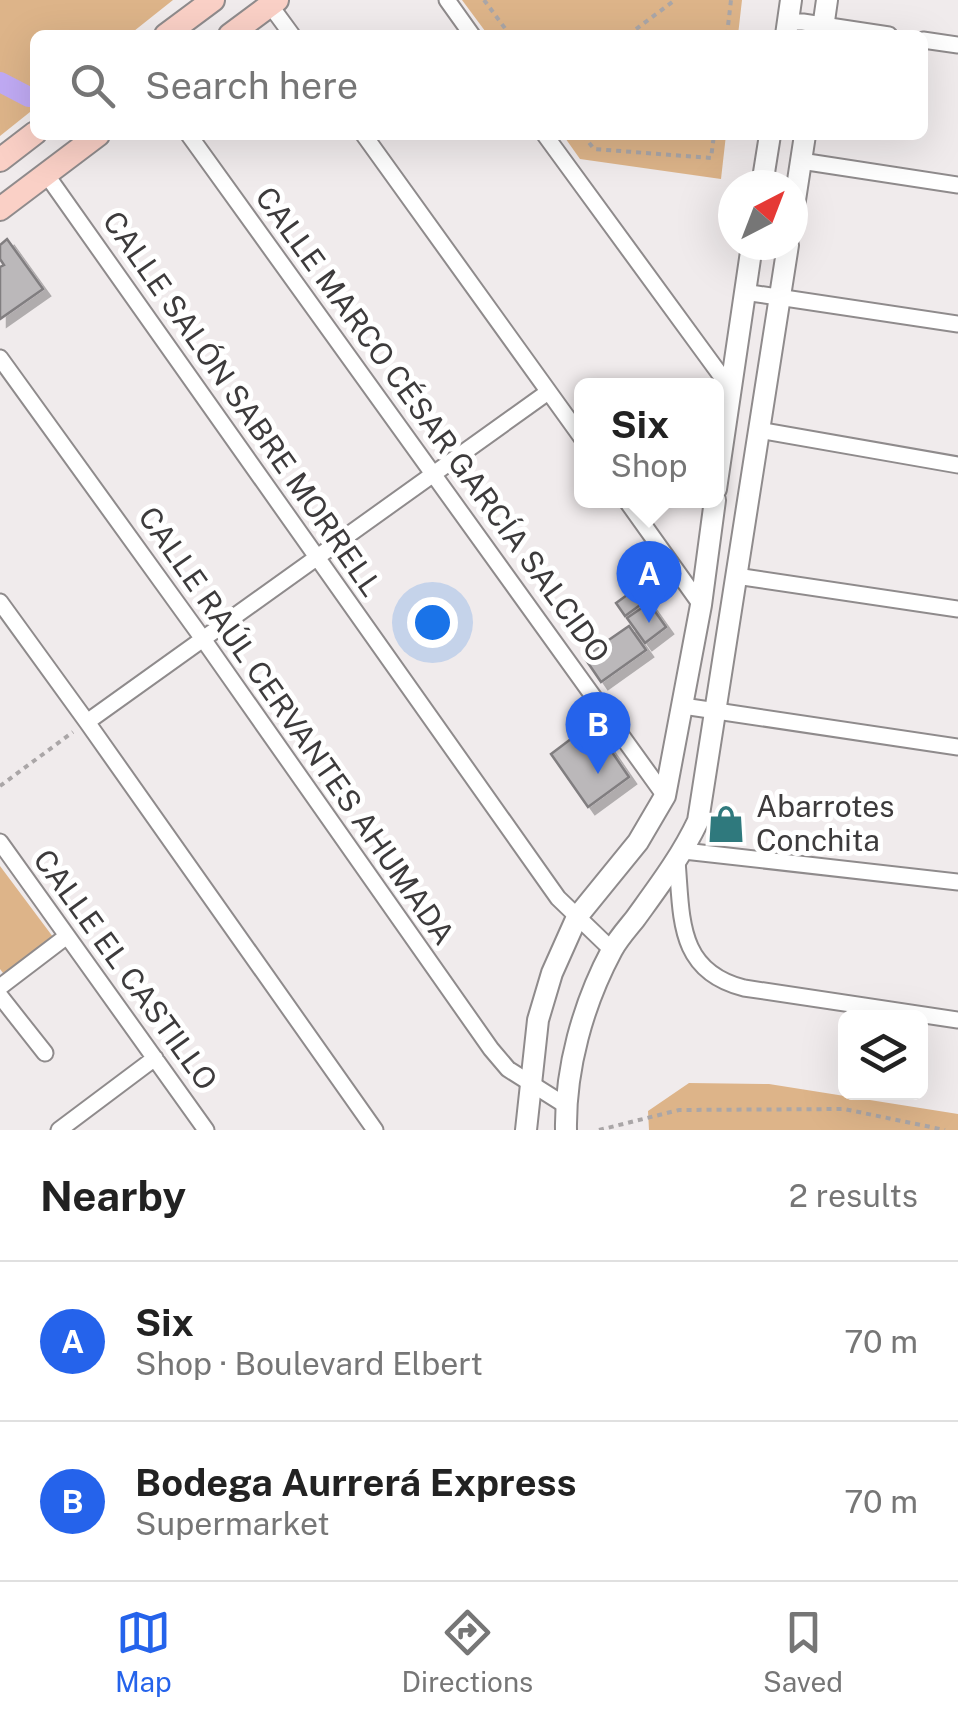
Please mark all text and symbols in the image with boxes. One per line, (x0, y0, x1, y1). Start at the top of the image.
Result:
search box (30, 30, 928, 140)
icon: search (65, 58, 120, 113)
text: Search here (145, 63, 358, 108)
north arrow (718, 170, 808, 260)
street label: CALLE MARCO CÉSAR GARCÍA SALCIDO (248, 180, 617, 669)
street label: CALLE SALÓN SABRE MORRELL (96, 204, 390, 603)
popup (574, 378, 724, 508)
text: Six (610, 402, 669, 447)
text: Shop (610, 447, 688, 484)
street label: CALLE RAÚL CERVANTES AHUMADA (131, 500, 462, 951)
pin: A (616, 540, 682, 623)
your location (407, 597, 458, 648)
pin: B (566, 692, 630, 774)
place label: Abarrotes Conchita (756, 788, 894, 858)
shop icon: Abarrotes Conchita (705, 803, 747, 845)
street label: CALLE EL CASTILLO (26, 842, 225, 1097)
map controls (838, 1010, 928, 1100)
button: layers (838, 1010, 928, 1100)
text: Nearby (40, 1171, 186, 1220)
text: 2 results (789, 1177, 918, 1214)
text: Six (135, 1300, 194, 1345)
text: A (61, 1323, 84, 1360)
text: 70 m (844, 1323, 918, 1360)
text: Shop · Boulevard Elbert (135, 1345, 483, 1382)
text: Bodega Aurrerá Express (135, 1460, 576, 1505)
text: B (62, 1483, 83, 1520)
text: 70 m (844, 1483, 918, 1520)
text: Supermarket (135, 1505, 330, 1542)
tab: Map (115, 1605, 172, 1698)
tab: Directions (402, 1605, 533, 1698)
tab: Saved (763, 1605, 843, 1698)

